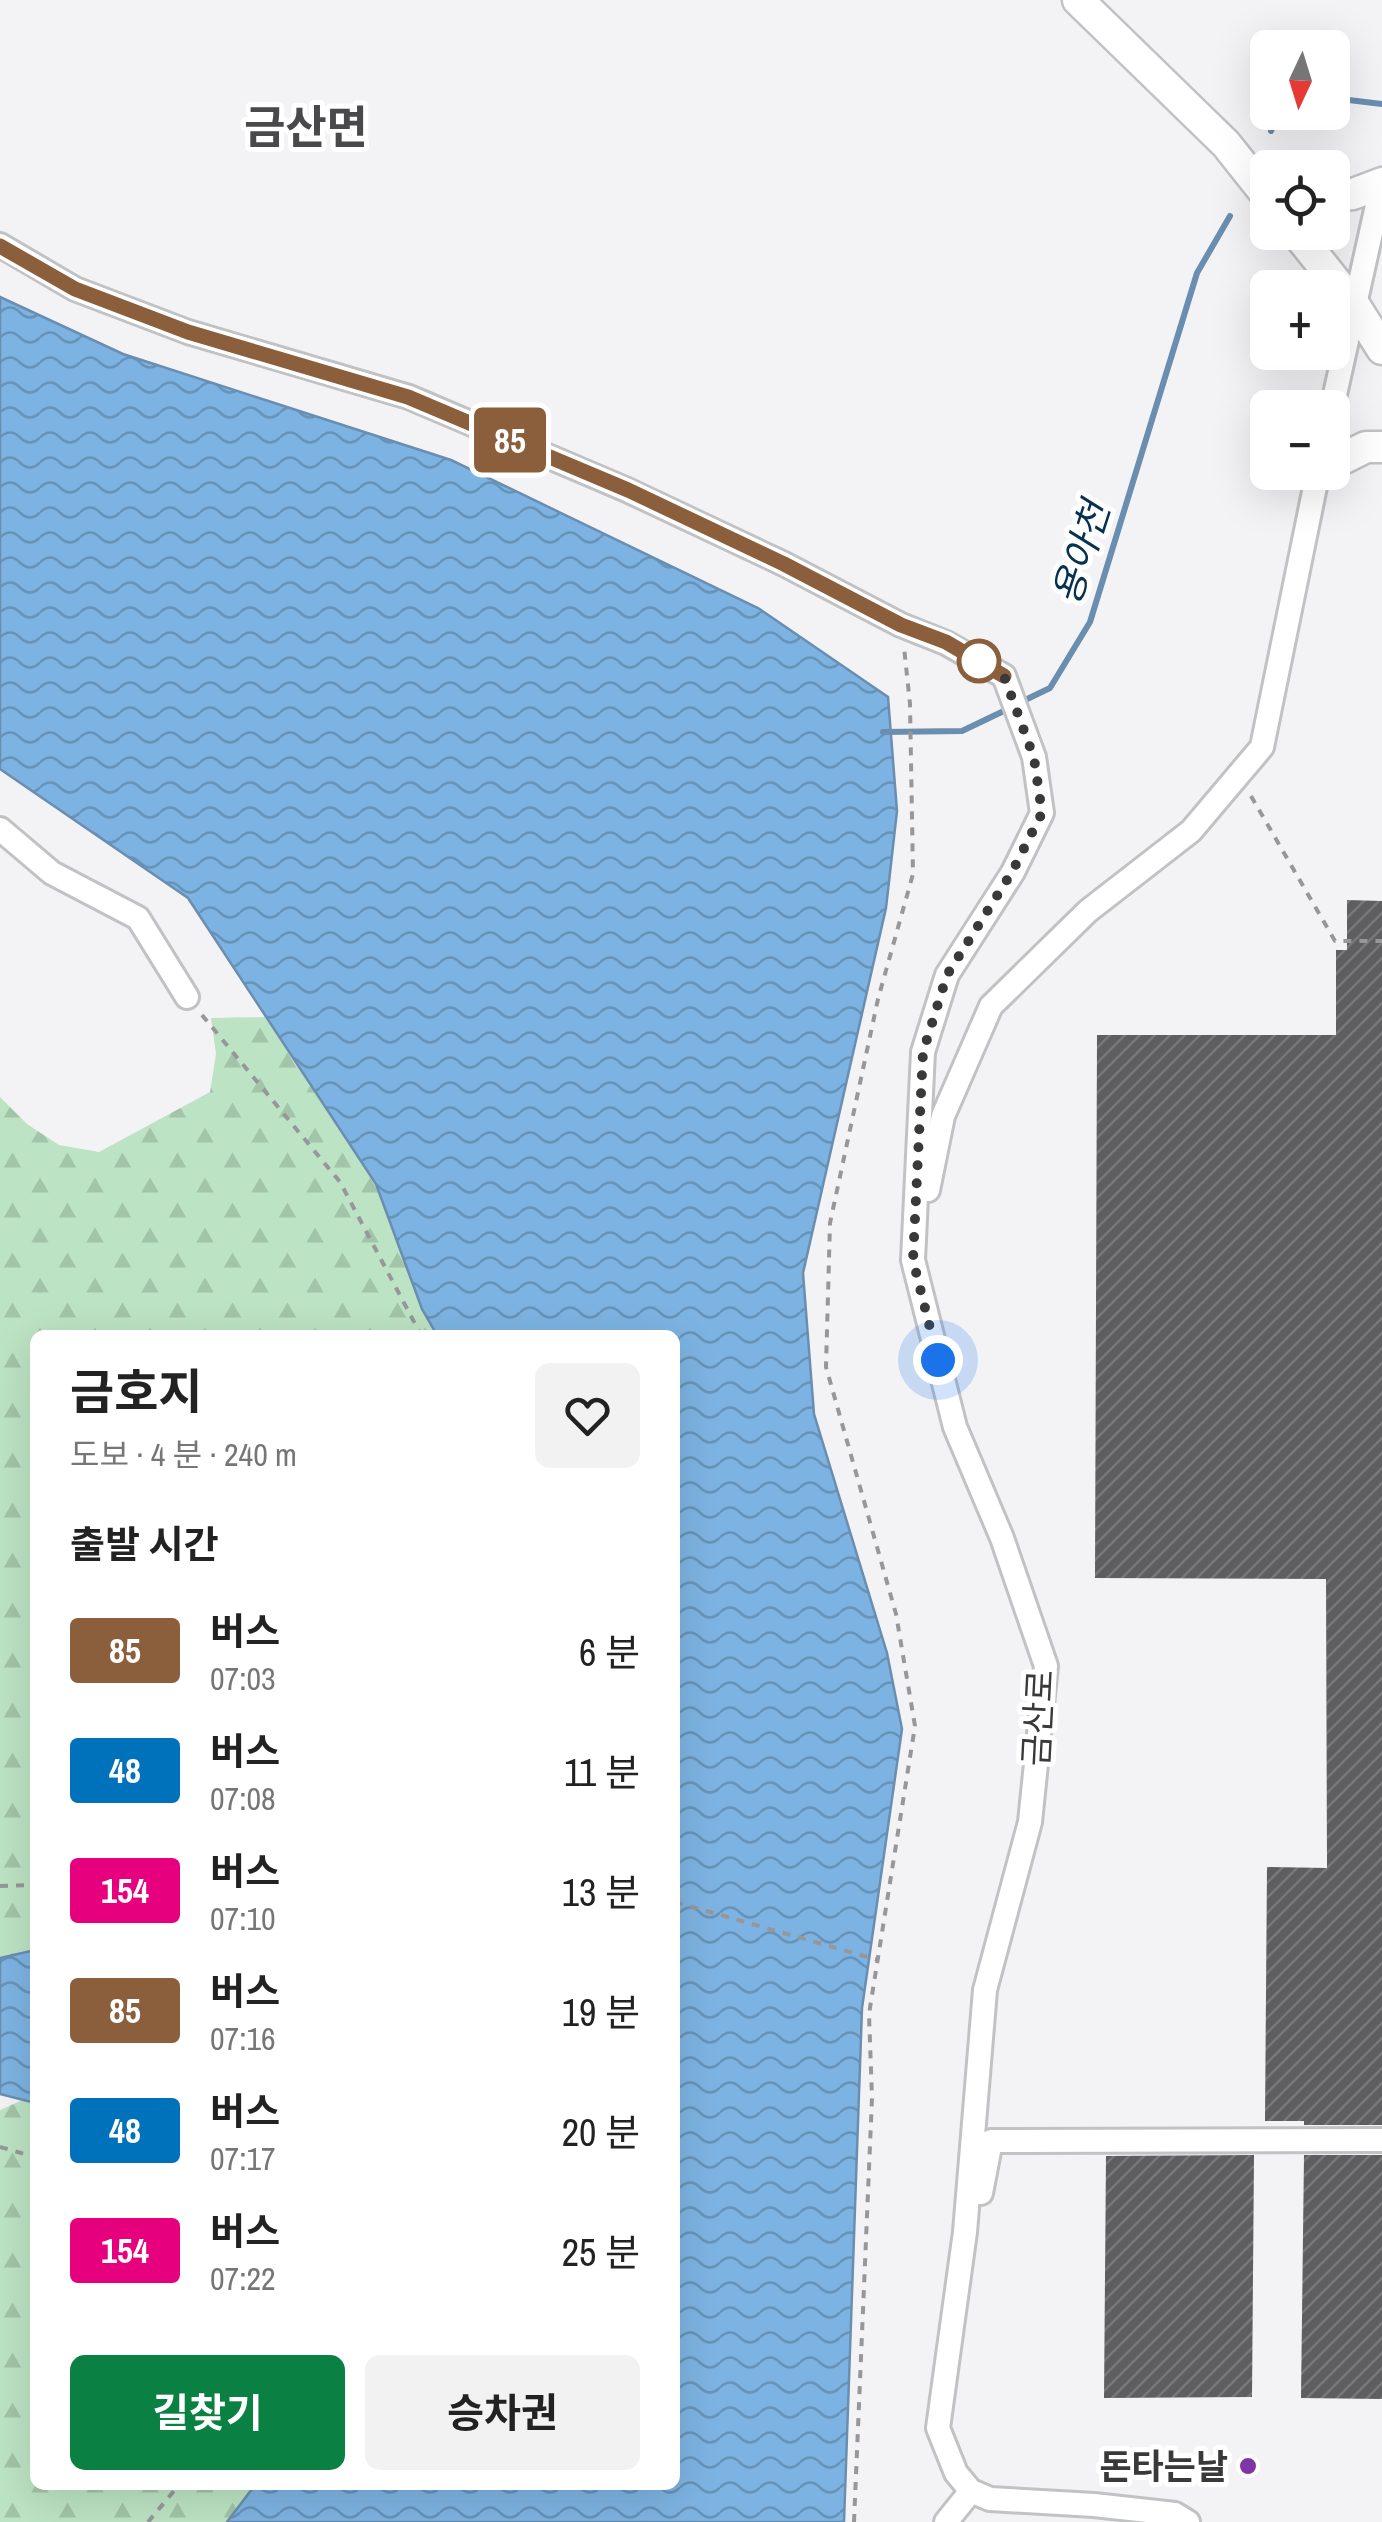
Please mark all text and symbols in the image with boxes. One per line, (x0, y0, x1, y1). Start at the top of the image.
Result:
north arrow (1250, 30, 1350, 130)
map controls (1250, 30, 1350, 490)
district label: 금산면 (244, 96, 368, 157)
button: locate (1250, 150, 1350, 250)
button: + (1250, 270, 1350, 370)
button: − (1250, 390, 1350, 490)
line badge: 85 (465, 408, 555, 472)
text: 85 (494, 417, 526, 464)
water label: 용아천 (1041, 491, 1123, 611)
unlabelled marker (958, 640, 1000, 682)
your location (913, 1335, 963, 1385)
text: 금호지 (70, 1359, 202, 1424)
button: heart (535, 1363, 640, 1468)
text: 도보 · 4 분 · 240 m (70, 1433, 297, 1476)
text: 출발 시간 (70, 1519, 219, 1570)
text: 버스 (210, 1606, 280, 1657)
text: 85 (109, 1627, 141, 1674)
text: 6 분 (579, 1627, 640, 1678)
text: 07:03 (210, 1657, 276, 1700)
street label: 금산로 (1012, 1669, 1064, 1767)
text: 버스 (210, 1726, 280, 1777)
text: 48 (109, 1747, 141, 1794)
text: 11 분 (564, 1747, 640, 1798)
text: 07:08 (210, 1777, 276, 1820)
text: 버스 (210, 1846, 280, 1897)
text: 154 (101, 1867, 149, 1914)
text: 13 분 (562, 1867, 640, 1918)
text: 07:10 (210, 1897, 276, 1940)
text: 버스 (210, 1966, 280, 2017)
text: 85 (109, 1987, 141, 2034)
text: 19 분 (562, 1987, 640, 2038)
text: 07:16 (210, 2017, 276, 2060)
text: 버스 (210, 2086, 280, 2137)
text: 48 (109, 2107, 141, 2154)
text: 20 분 (562, 2107, 640, 2158)
text: 07:17 (210, 2137, 276, 2180)
text: 버스 (210, 2206, 280, 2257)
text: 154 (101, 2227, 149, 2274)
text: 25 분 (562, 2227, 640, 2278)
text: 07:22 (210, 2257, 276, 2300)
button: 길찾기 (70, 2355, 345, 2470)
button: 승차권 (365, 2355, 640, 2470)
place label: 돈타는날 (1099, 2443, 1228, 2490)
marker: 돈타는날 (1237, 2455, 1259, 2477)

